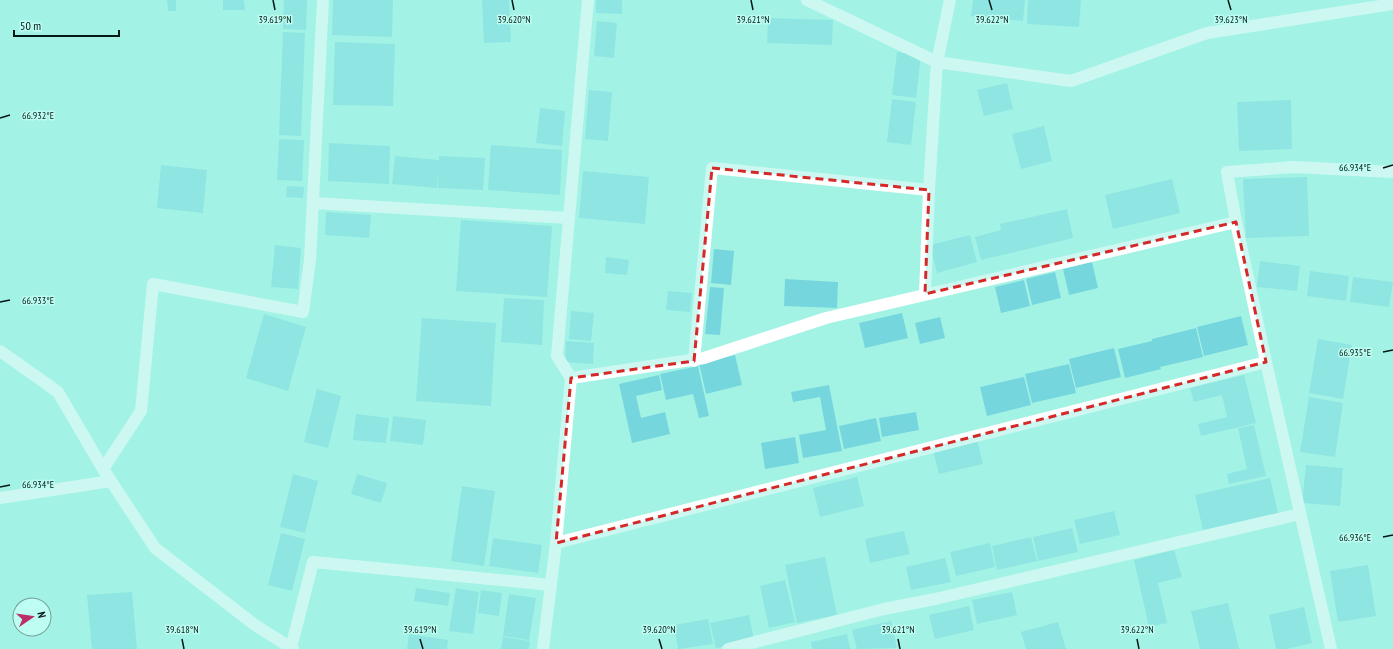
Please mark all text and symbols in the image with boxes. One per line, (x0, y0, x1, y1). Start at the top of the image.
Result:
scale bar (14, 12, 119, 38)
text: 39.619°N (258, 13, 292, 26)
text: 39.620°N (497, 13, 531, 26)
text: 39.621°N (736, 13, 770, 26)
text: 39.622°N (975, 13, 1009, 26)
text: 39.623°N (1214, 13, 1248, 26)
text: 50 m (20, 18, 41, 33)
text: 66.932°E (22, 109, 54, 122)
text: 66.934°E (1339, 161, 1371, 174)
text: 66.933°E (22, 294, 54, 307)
text: 66.935°E (1339, 346, 1371, 359)
text: 66.934°E (22, 478, 54, 491)
text: 66.936°E (1339, 531, 1371, 544)
north arrow (12, 597, 52, 637)
text: N (34, 610, 49, 619)
text: 39.618°N (165, 623, 199, 636)
text: 39.619°N (403, 623, 437, 636)
text: 39.620°N (642, 623, 676, 636)
text: 39.621°N (881, 623, 915, 636)
text: 39.622°N (1120, 623, 1154, 636)

